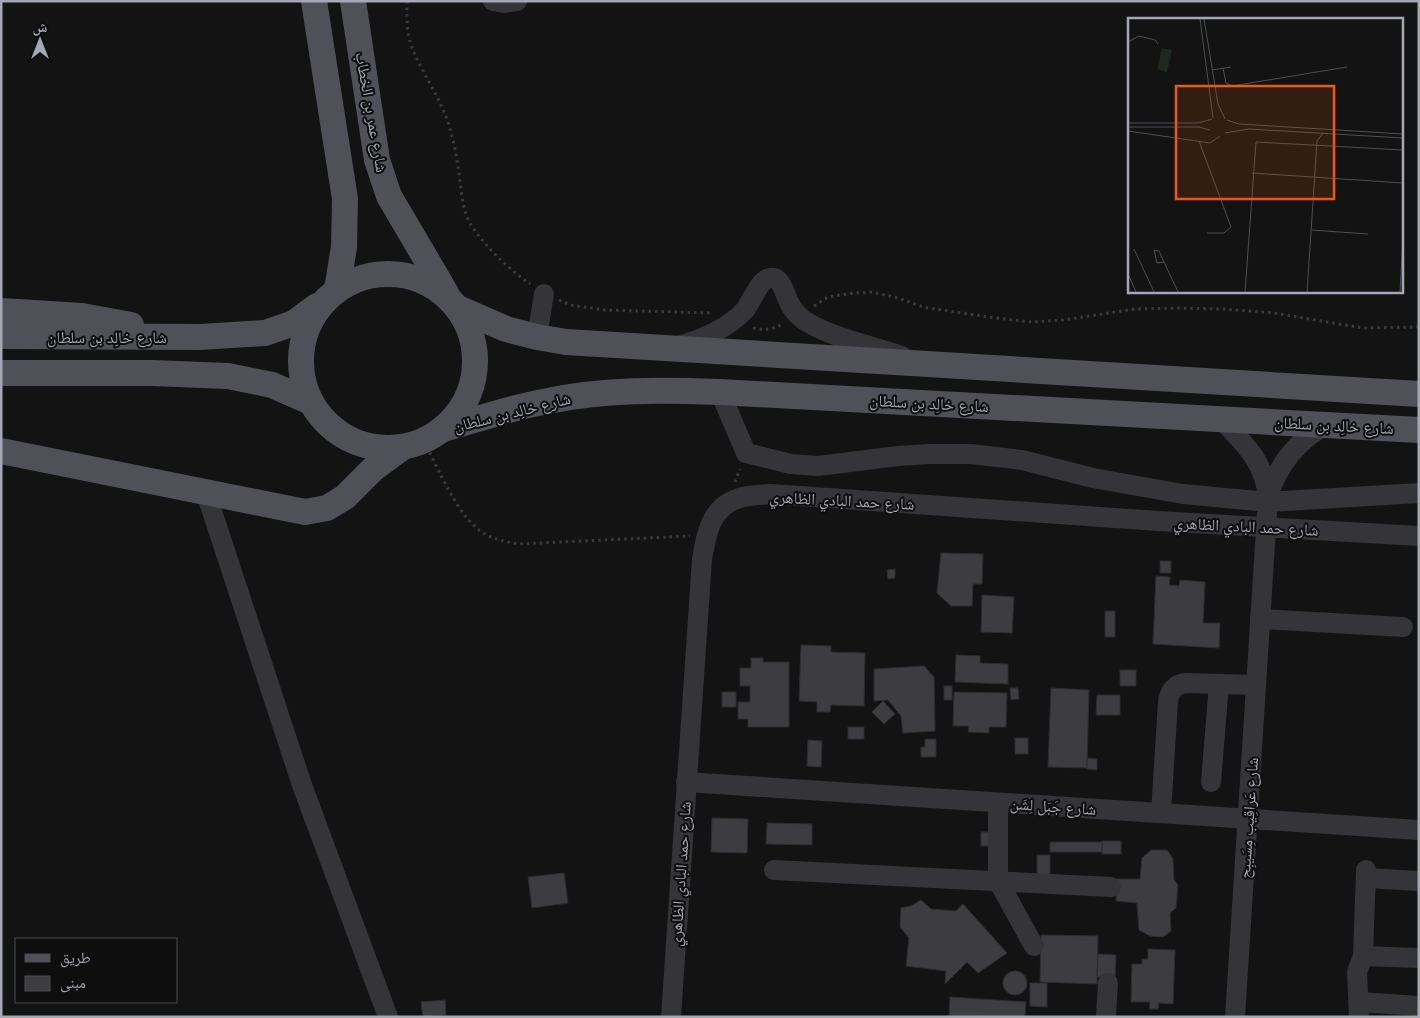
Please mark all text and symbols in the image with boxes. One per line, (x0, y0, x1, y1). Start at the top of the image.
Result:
north arrow (15, 15, 65, 65)
text: ش (33, 17, 48, 36)
inset map (1128, 18, 1402, 292)
street label: شارع عمر بن الخطاب (351, 50, 393, 174)
street label: شارع خالِد بن سلطان (47, 326, 167, 348)
street label: شارع خالِد بن سلطان (451, 387, 573, 437)
street label: شارع خالِد بن سلطان (869, 389, 989, 417)
street label: شارع خالِد بن سلطان (1274, 411, 1394, 439)
street label: شارع حمد البادي الظاهري (769, 485, 915, 517)
street label: شارع حمد البادي الظاهري (1173, 511, 1319, 543)
street label: شارع عَراقِيب مِسَيبِح (1233, 757, 1264, 880)
street label: شارع جَبَل لِشَن (1009, 792, 1097, 820)
street label: شارع حمد البادي الظاهري (664, 801, 698, 947)
legend (15, 938, 178, 1003)
text: طريق (60, 947, 91, 968)
text: مبنى (60, 972, 86, 993)

